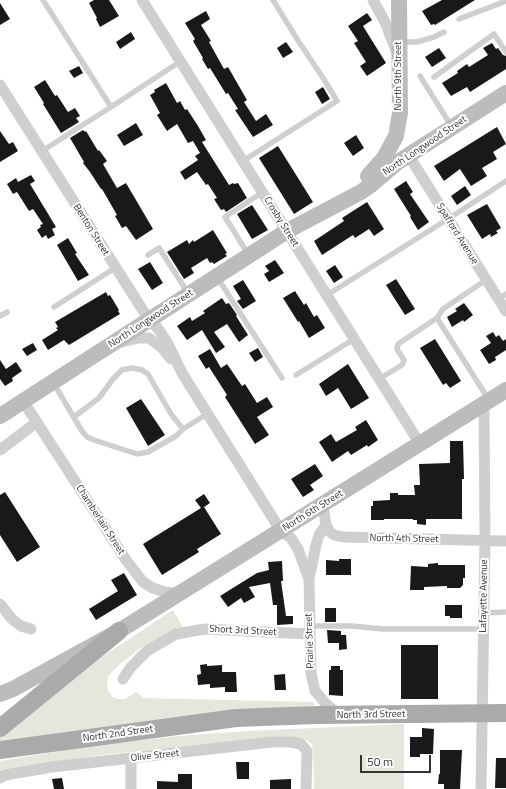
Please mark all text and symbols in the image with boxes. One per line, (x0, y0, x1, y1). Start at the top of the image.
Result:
street label: North 9th Street (393, 42, 405, 110)
street label: North Longwood Street (381, 113, 469, 179)
street label: Crosby Street (261, 195, 301, 249)
street label: Spafford Avenue (433, 201, 481, 267)
street label: Benton Street (70, 202, 112, 258)
street label: North Longwood Street (106, 287, 196, 351)
street label: Chamberlain Street (73, 483, 127, 557)
street label: North 6th Street (281, 488, 345, 534)
street label: North 4th Street (369, 532, 439, 546)
street label: Lafayette Avenue (477, 559, 491, 633)
street label: Prairie Street (303, 613, 317, 669)
street label: Short 3rd Street (209, 623, 277, 639)
street label: North 3rd Street (337, 708, 405, 722)
street label: North 2nd Street (82, 723, 154, 745)
street label: Olive Street (130, 747, 180, 765)
scale bar (362, 747, 433, 773)
text: 50 m (367, 752, 393, 771)

